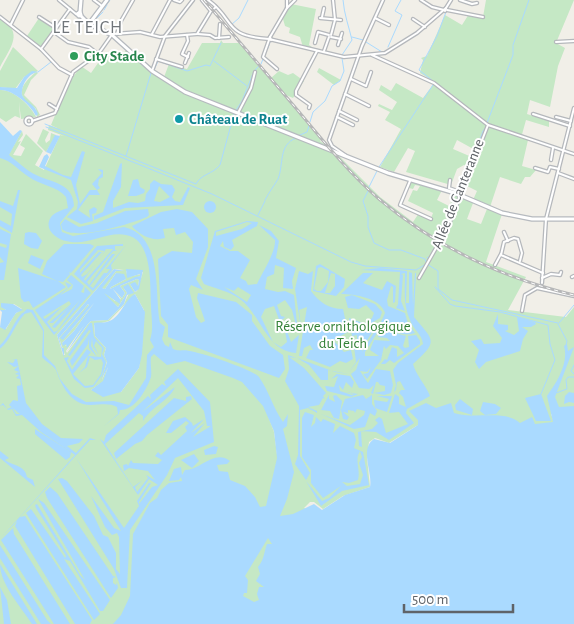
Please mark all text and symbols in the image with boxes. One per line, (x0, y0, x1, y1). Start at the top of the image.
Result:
district label: LE TEICH (53, 19, 123, 37)
place label: City Stade (84, 49, 144, 64)
marker: City Stade (68, 50, 80, 62)
place label: Château de Ruat (189, 112, 287, 127)
marker: Château de Ruat (173, 113, 185, 125)
street label: Allée de Canteranne (429, 137, 487, 251)
park label: Réserve ornithologique du Teich (275, 319, 411, 351)
scale bar (404, 582, 513, 614)
text: 500 m (412, 592, 449, 607)

